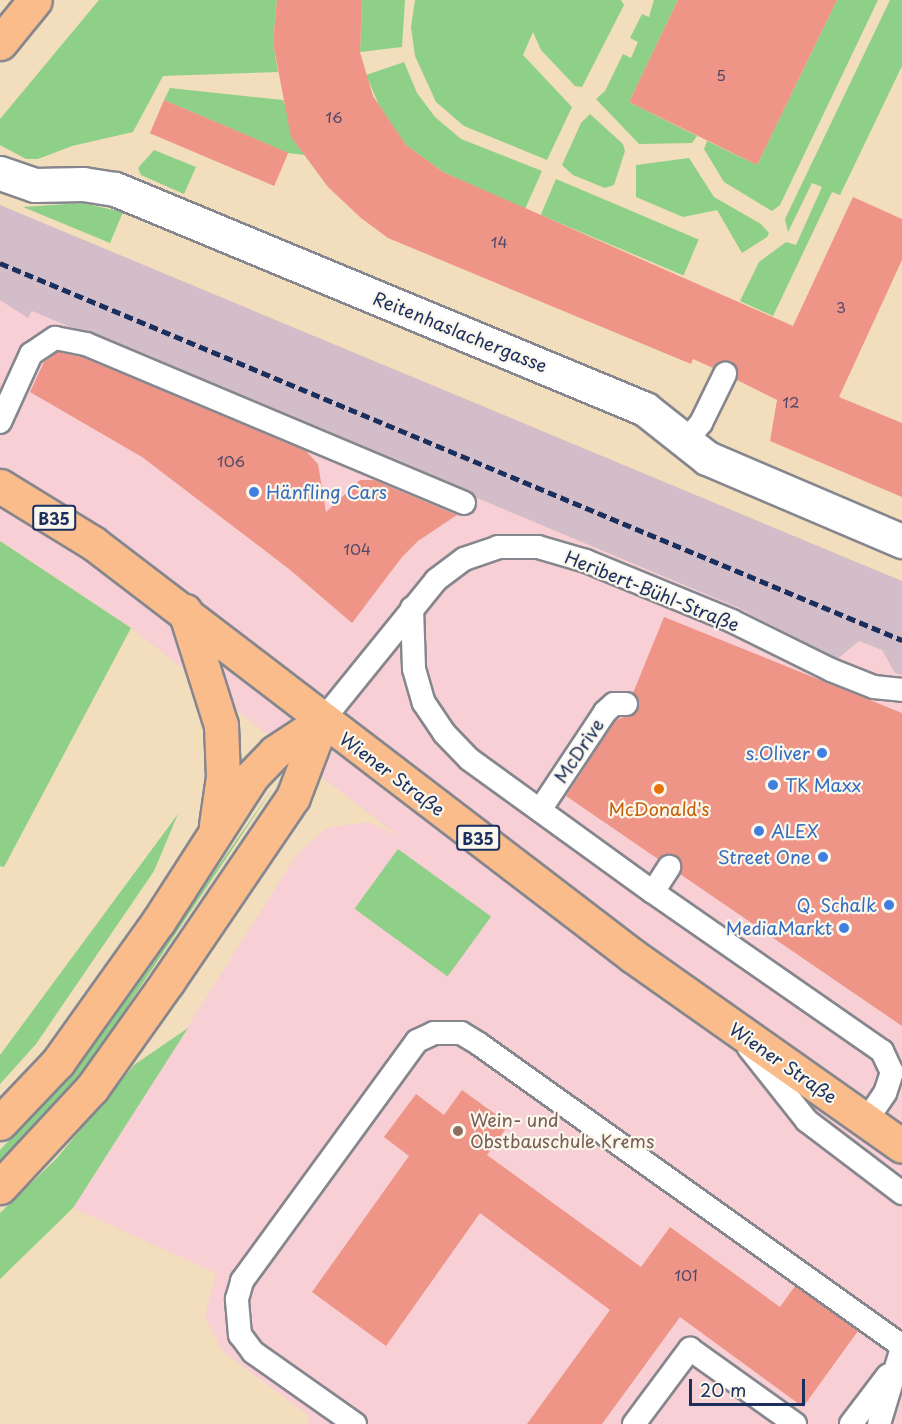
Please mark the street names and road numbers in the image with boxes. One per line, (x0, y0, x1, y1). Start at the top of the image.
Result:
street label: Reitenhaslachergasse (370, 287, 550, 377)
road number: B35 (32, 505, 76, 531)
street label: Heribert-Bühl-Straße (562, 546, 742, 636)
street label: McDrive (550, 715, 608, 787)
street label: Wiener Straße (335, 727, 449, 821)
road number: B35 (456, 825, 500, 851)
street label: Wiener Straße (725, 1018, 841, 1108)

